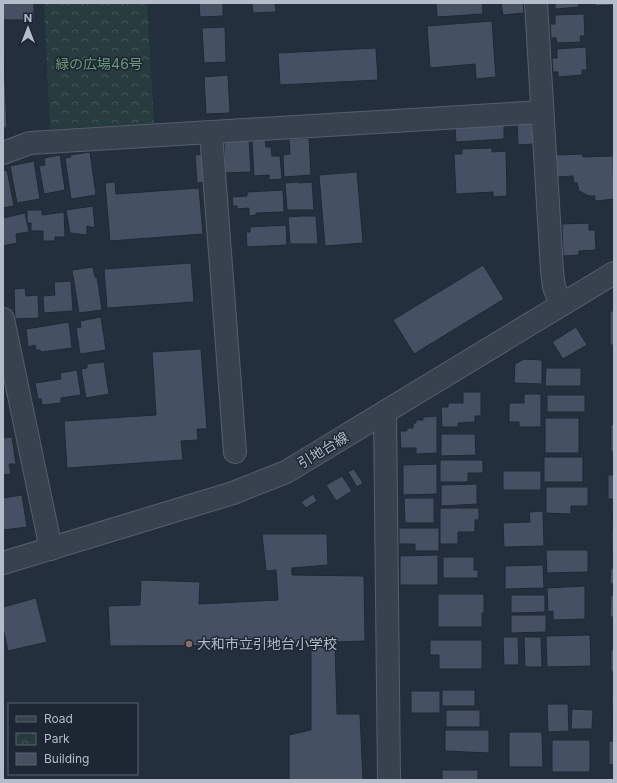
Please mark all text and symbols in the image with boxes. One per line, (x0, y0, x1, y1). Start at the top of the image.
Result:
north arrow (8, 8, 48, 48)
text: N (24, 11, 32, 25)
park label: 緑の広場46号 (55, 55, 143, 72)
street label: 引地台線 (294, 428, 351, 471)
place label: 大和市立引地台小学校 (197, 635, 337, 652)
marker: 大和市立引地台小学校 (184, 639, 194, 649)
legend (8, 703, 138, 775)
text: Road (44, 711, 73, 726)
text: Park (44, 731, 70, 746)
text: Building (44, 751, 89, 766)

